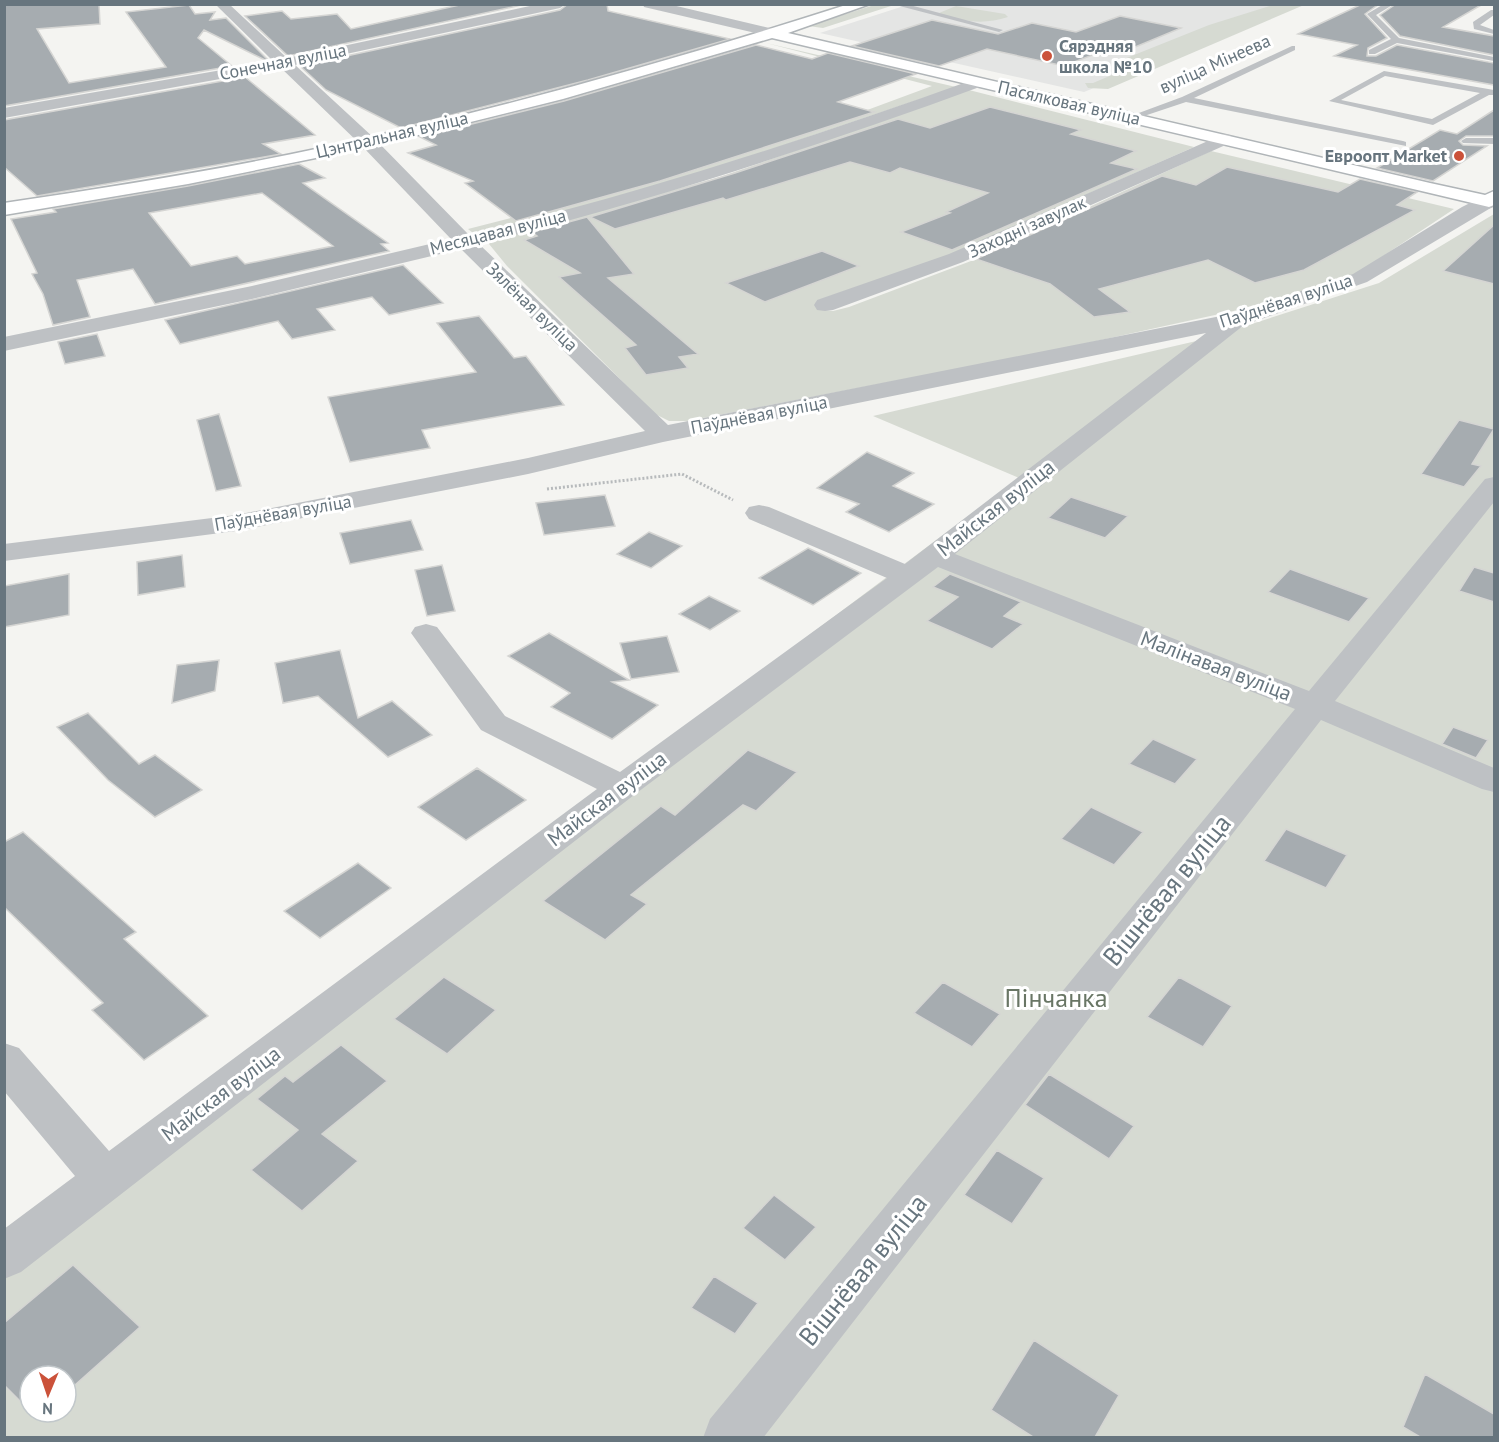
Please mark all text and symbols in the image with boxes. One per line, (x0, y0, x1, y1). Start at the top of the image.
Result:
street label: вуліца Мінеева (1156, 29, 1274, 98)
place label: Сярэдняя школа №10 (1059, 34, 1152, 78)
street label: Сонечная вуліца (218, 38, 348, 85)
marker: Сярэдняя школа №10 (1040, 49, 1054, 63)
street label: Пасялковая вуліца (996, 75, 1143, 130)
street label: Цэнтральная вуліца (314, 106, 470, 163)
place label: Евроопт Market (1325, 144, 1448, 167)
marker: Евроопт Market (1452, 149, 1466, 163)
street label: Заходні завулак (964, 190, 1090, 263)
street label: Месяцавая вуліца (427, 203, 568, 260)
street label: Зялёная вуліца (482, 257, 583, 356)
street label: Паўднёвая вуліца (1216, 268, 1355, 333)
street label: Паўднёвая вуліца (689, 390, 829, 439)
street label: Майская вуліца (931, 453, 1060, 562)
street label: Паўднёвая вуліца (213, 489, 353, 536)
street label: Малінавая вуліца (1137, 624, 1295, 707)
street label: Майская вуліца (542, 745, 672, 852)
street label: Вішнёвая вуліца (1095, 807, 1238, 972)
park label: Пінчанка (1004, 981, 1108, 1014)
street label: Майская вуліца (156, 1040, 286, 1147)
street label: Вішнёвая вуліца (791, 1187, 934, 1352)
north arrow (18, 1364, 78, 1424)
text: N (42, 1399, 53, 1419)

